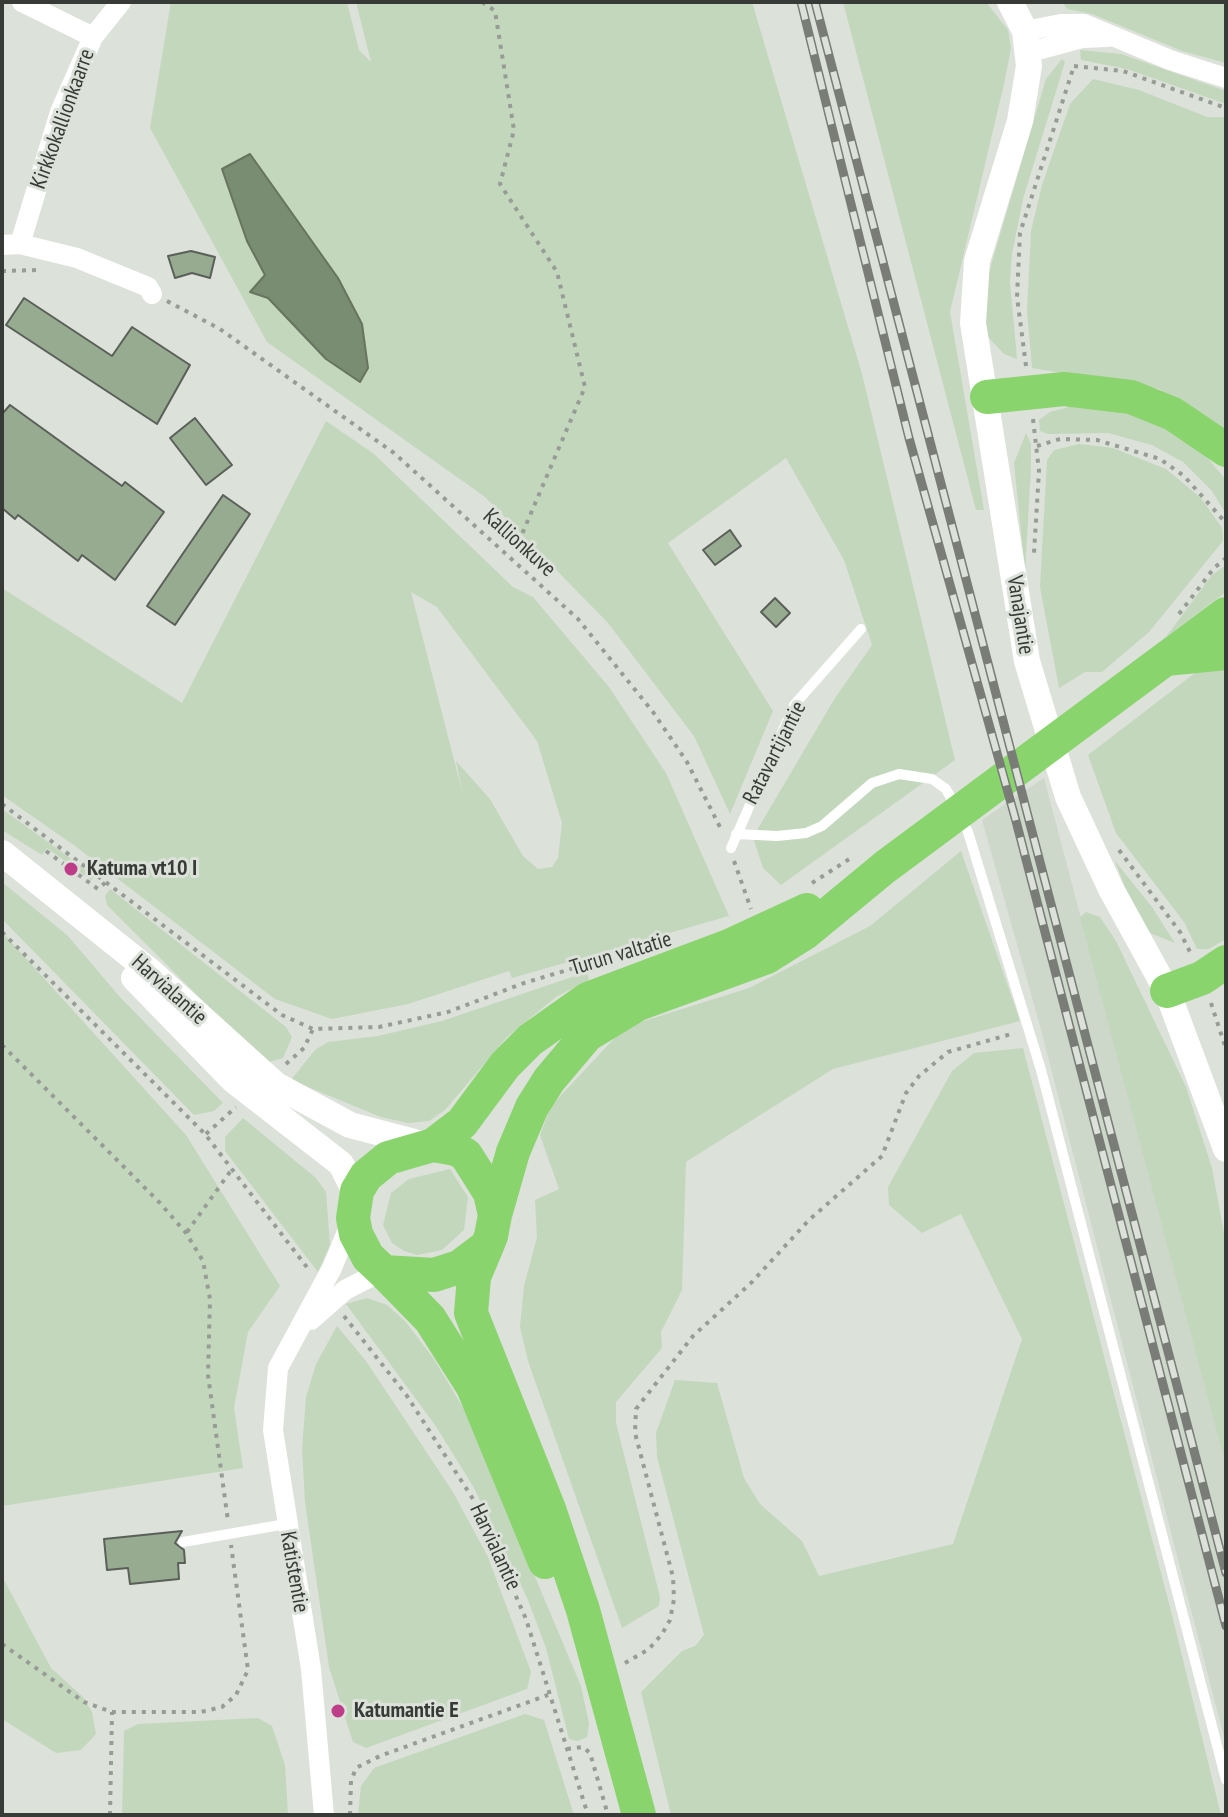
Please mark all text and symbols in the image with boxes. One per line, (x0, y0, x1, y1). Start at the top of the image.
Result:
street label: Kirkkokallionkaarre (25, 46, 101, 192)
street label: Kallionkuve (477, 503, 561, 583)
street label: Vanajantie (1001, 574, 1039, 656)
street label: Ratavartijantie (738, 697, 812, 809)
place label: Katuma vt10 I (87, 856, 197, 882)
marker: Katuma vt10 I (62, 860, 80, 878)
street label: Turun valtatie (567, 926, 675, 982)
street label: Harvialantie (126, 949, 212, 1031)
street label: Harvialantie (464, 1500, 526, 1594)
street label: Katistentie (274, 1529, 314, 1615)
place label: Katumantie E (354, 1698, 459, 1724)
marker: Katumantie E (329, 1702, 347, 1720)

